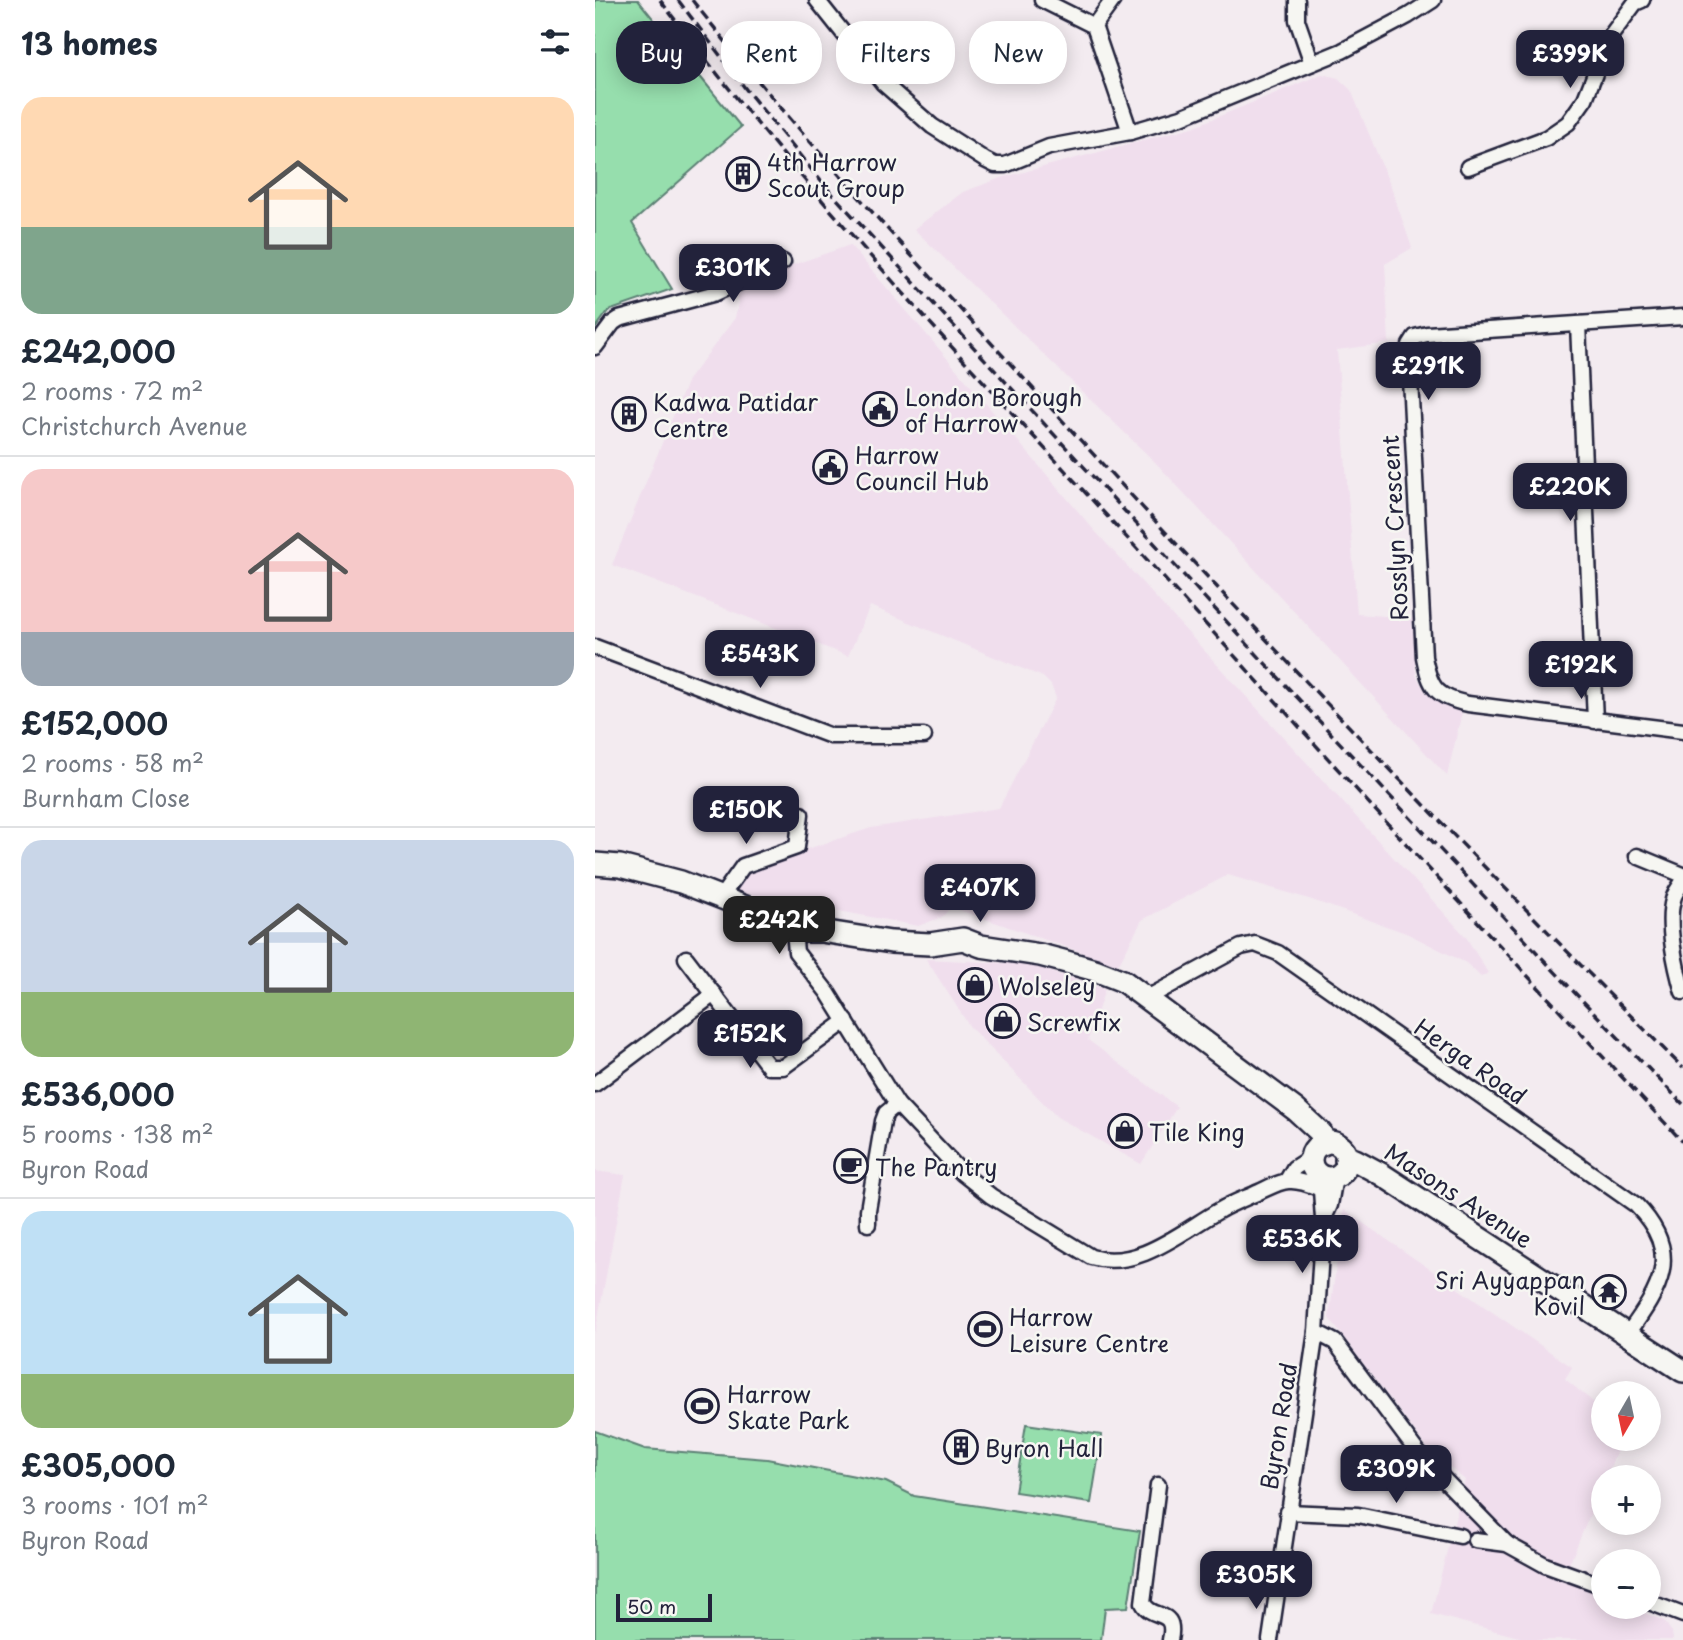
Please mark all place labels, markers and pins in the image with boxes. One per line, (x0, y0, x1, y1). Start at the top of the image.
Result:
pin: £399K (1521, 31, 1619, 90)
place label: 4th Harrow Scout Group (767, 144, 905, 205)
building icon: 4th Harrow Scout Group (724, 155, 762, 193)
pin: £301K (684, 244, 782, 304)
pin: £291K (1379, 342, 1477, 402)
place label: London Borough of Harrow (905, 379, 1082, 440)
place label: Kadwa Patidar Centre (653, 384, 818, 445)
public building icon: London Borough of Harrow (861, 390, 899, 428)
building icon: Kadwa Patidar Centre (610, 395, 648, 433)
place label: Harrow Council Hub (855, 437, 989, 498)
public building icon: Harrow Council Hub (811, 448, 849, 486)
pin: £220K (1521, 463, 1619, 523)
pin: £543K (711, 630, 809, 690)
pin: £192K (1532, 642, 1630, 701)
pin: £150K (697, 786, 795, 846)
pin: £407K (931, 864, 1029, 924)
pin: £242K (730, 897, 828, 956)
shop icon: Wolseley (956, 966, 994, 1004)
place label: Wolseley (999, 968, 1096, 1003)
shop icon: Screwfix (984, 1002, 1022, 1040)
place label: Screwfix (1027, 1004, 1121, 1039)
pin: £152K (701, 1010, 799, 1070)
shop icon: Tile King (1106, 1112, 1144, 1150)
place label: Tile King (1149, 1114, 1245, 1149)
cafe icon: The Pantry (832, 1147, 870, 1185)
place label: The Pantry (875, 1149, 997, 1184)
pin: £536K (1253, 1216, 1351, 1275)
place label: Sri Ayyappan Kovil (1435, 1262, 1585, 1323)
temple icon: Sri Ayyappan Kovil (1590, 1273, 1628, 1311)
place label: Harrow Leisure Centre (1009, 1299, 1169, 1360)
sports icon: Harrow Leisure Centre (966, 1310, 1004, 1348)
place label: Harrow Skate Park (727, 1376, 849, 1437)
sports icon: Harrow Skate Park (683, 1387, 721, 1425)
building icon: Byron Hall (942, 1428, 980, 1466)
place label: Byron Hall (985, 1430, 1103, 1465)
pin: £309K (1347, 1446, 1445, 1505)
pin: £305K (1207, 1552, 1305, 1611)

